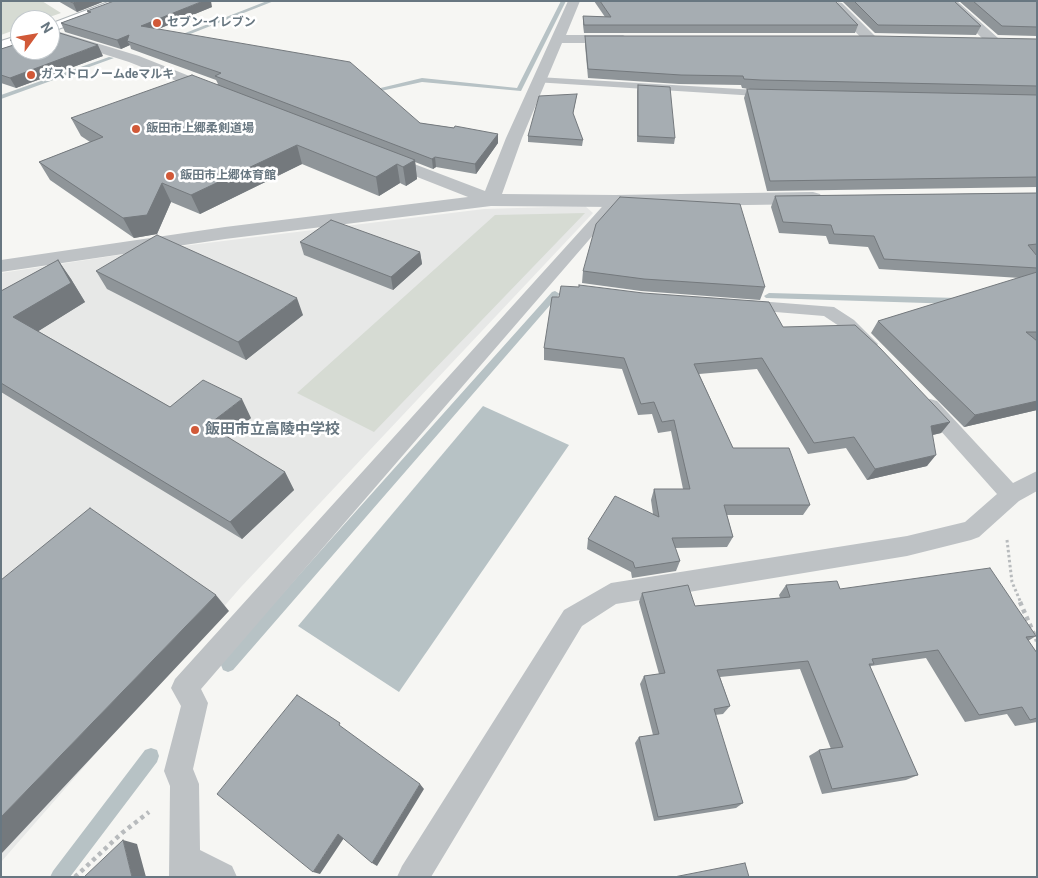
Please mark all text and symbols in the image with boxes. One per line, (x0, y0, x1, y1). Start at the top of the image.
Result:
north arrow (10, 10, 60, 60)
place label: セブン-イレブン (167, 16, 256, 30)
marker: セブン-イレブン (151, 17, 163, 29)
text: N (37, 19, 56, 36)
place label: ガストロノームdeマルキ (41, 68, 174, 82)
marker: ガストロノームdeマルキ (25, 69, 37, 81)
place label: 飯田市上郷柔剣道場 (146, 122, 254, 136)
marker: 飯田市上郷柔剣道場 (130, 123, 142, 135)
place label: 飯田市上郷体育館 (180, 169, 276, 183)
marker: 飯田市上郷体育館 (164, 170, 176, 182)
place label: 飯田市立高陵中学校 (205, 421, 340, 439)
marker: 飯田市立高陵中学校 (189, 424, 201, 436)

